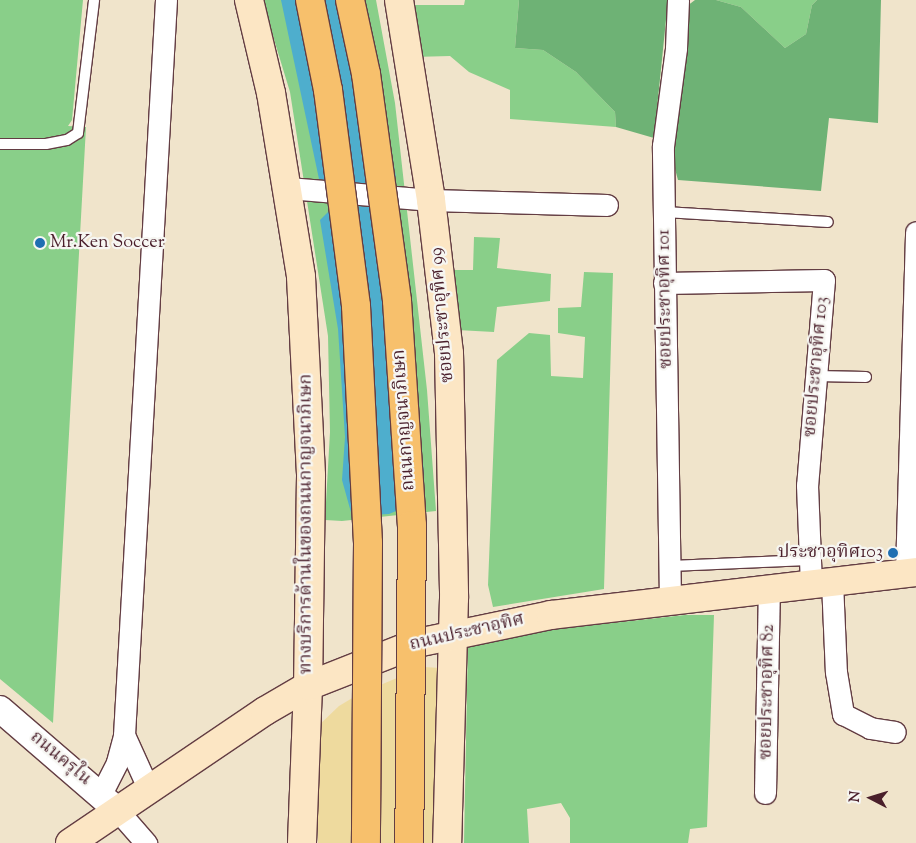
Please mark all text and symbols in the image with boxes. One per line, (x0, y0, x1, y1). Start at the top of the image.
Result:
street label: ซอยประชาอุทิศ 101 (654, 229, 678, 369)
place label: Mr.Ken Soccer (50, 232, 164, 254)
marker: Mr.Ken Soccer (34, 237, 46, 249)
street label: ซอยประชาอุทิศ 99 (426, 246, 460, 384)
street label: ซอยประชาอุทิศ 103 (800, 296, 834, 438)
street label: ถนนกาญจนาภิเษก (389, 349, 421, 491)
street label: ทางบริการด้านในของถนนกาญจนาภิเษก (296, 374, 318, 674)
place label: ประชาอุทิศ103 (778, 542, 883, 564)
marker: ประชาอุทิศ103 (887, 547, 899, 559)
street label: ถนนประชาอุทิศ (408, 609, 526, 657)
street label: ซอยประชาอุทิศ 82 (756, 624, 780, 760)
street label: ถนนครุใน (25, 727, 95, 791)
north arrow (846, 773, 896, 823)
text: N (846, 790, 867, 803)

